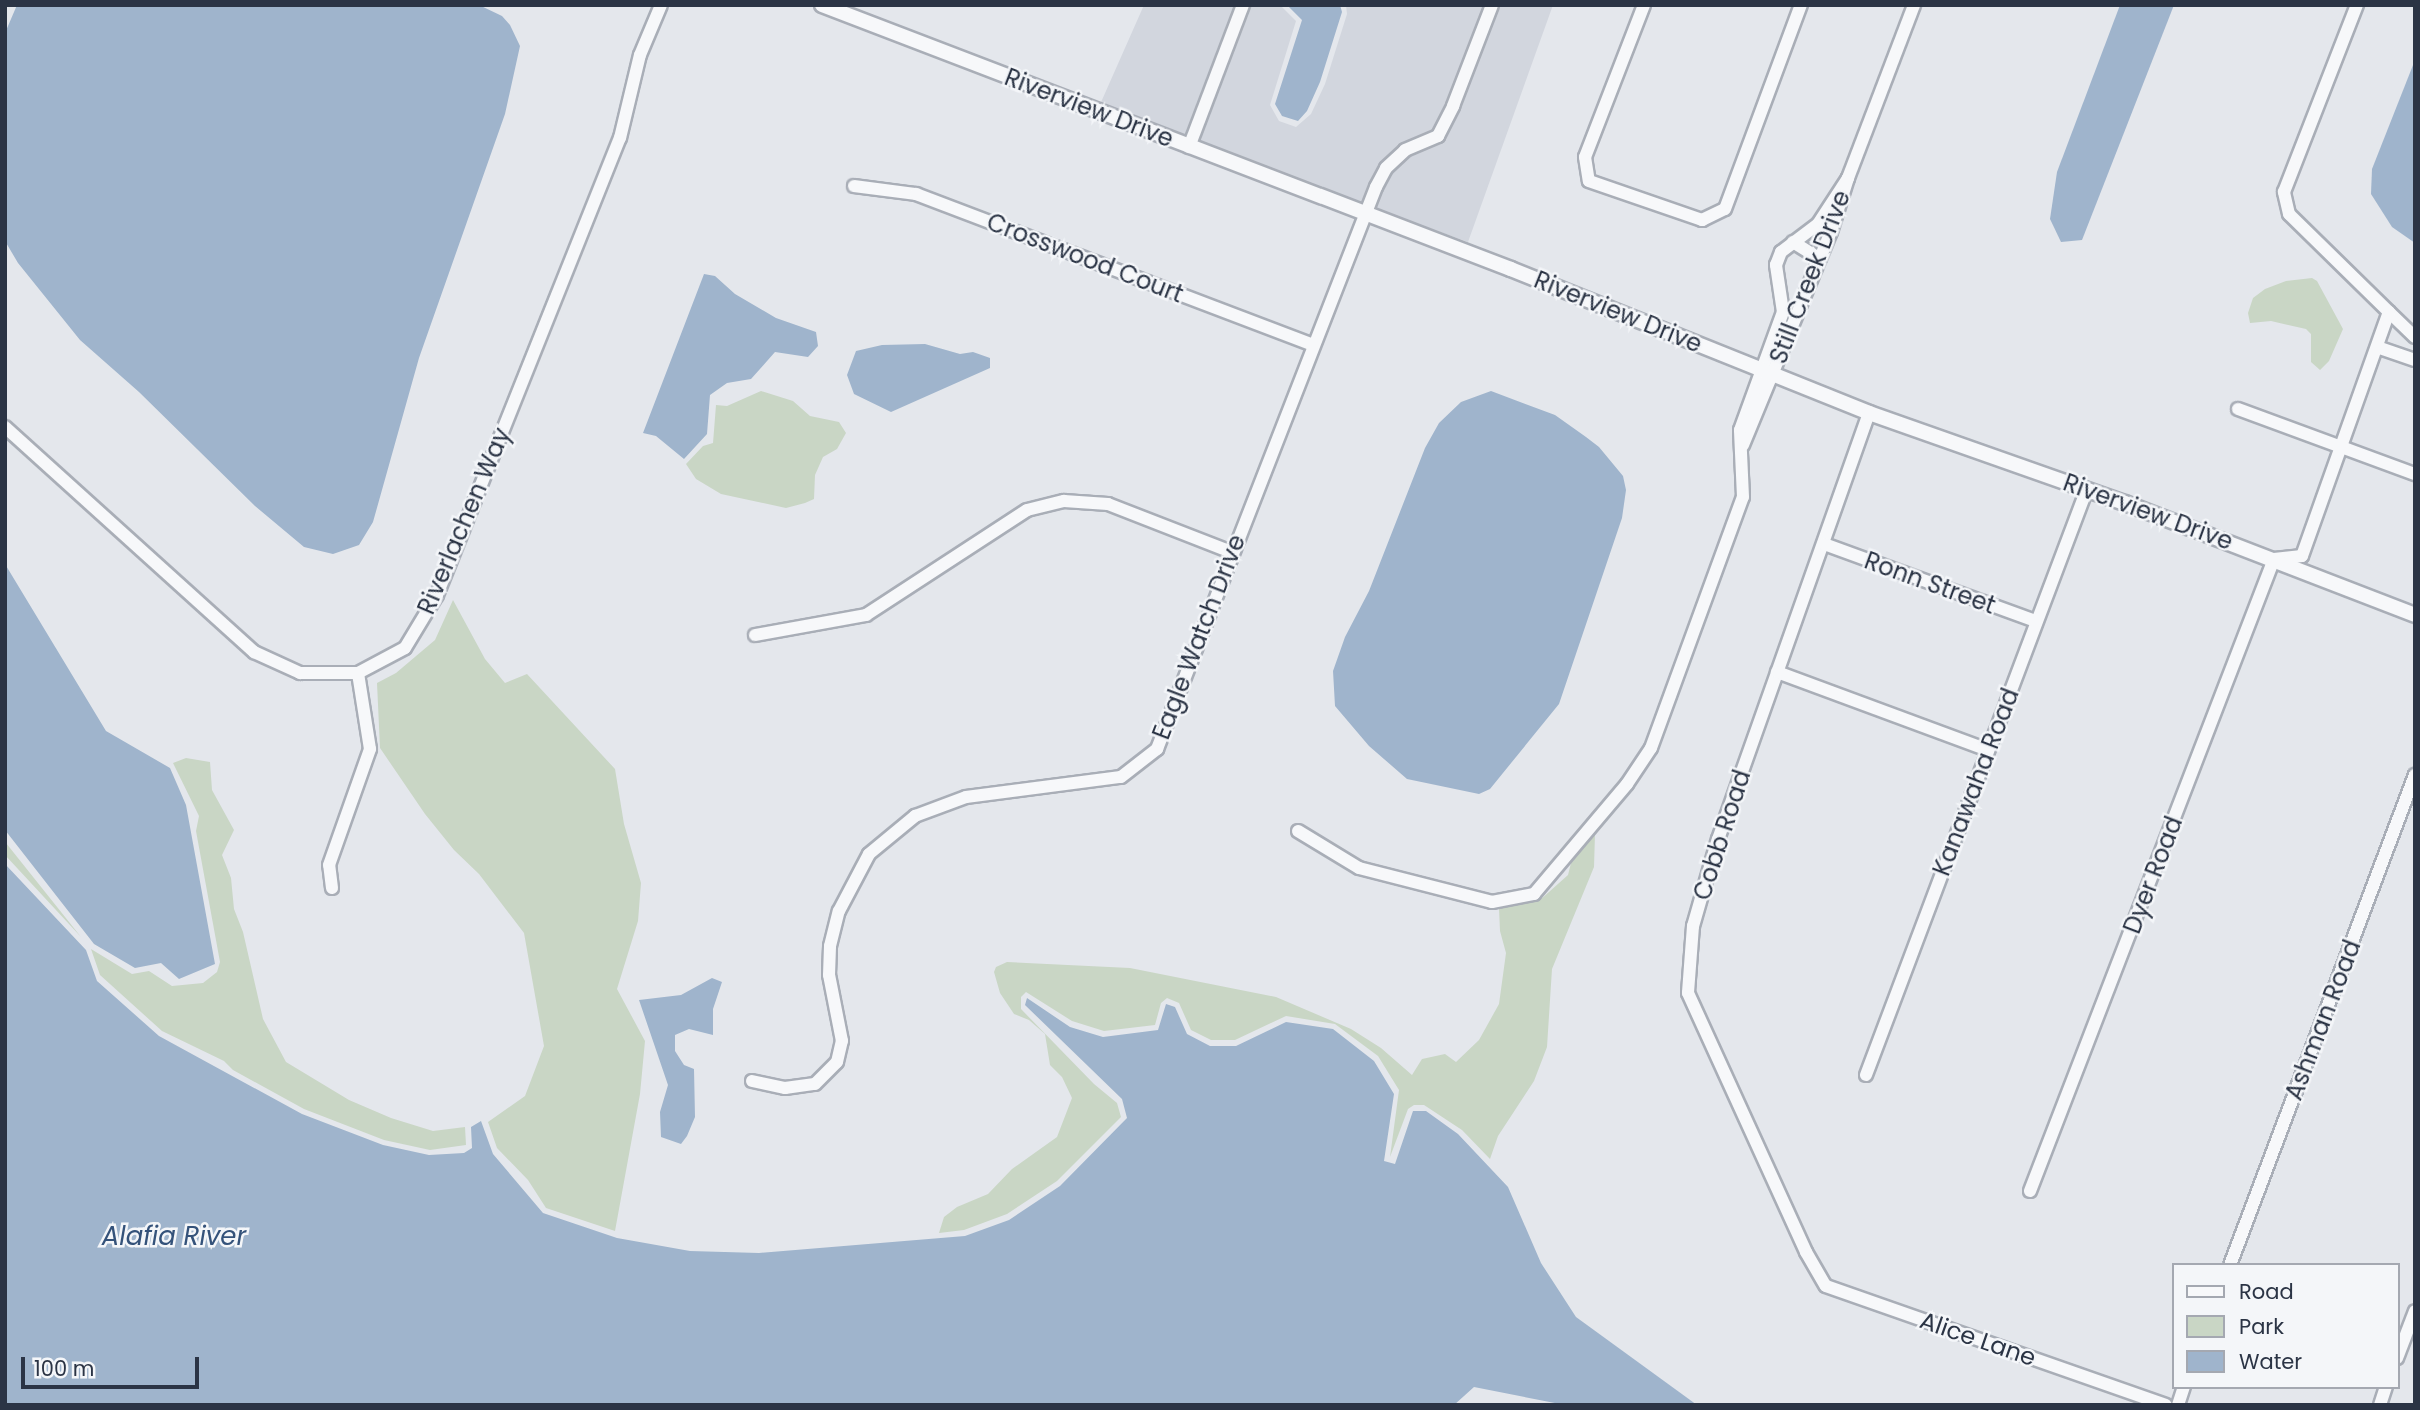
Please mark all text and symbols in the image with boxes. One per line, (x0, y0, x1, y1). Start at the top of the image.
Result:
street label: Riverview Drive (1001, 63, 1177, 153)
street label: Still Creek Drive (1764, 186, 1856, 368)
street label: Crosswood Court (983, 207, 1187, 309)
street label: Riverview Drive (1530, 265, 1706, 359)
street label: Riverlachen Way (412, 423, 516, 619)
street label: Riverview Drive (2059, 468, 2237, 556)
street label: Eagle Watch Drive (1147, 531, 1251, 743)
street label: Ronn Street (1861, 546, 1999, 620)
street label: Kanawaha Road (1927, 684, 2025, 880)
street label: Cobb Road (1687, 766, 1757, 904)
street label: Dyer Road (2117, 812, 2189, 938)
street label: Ashman Road (2279, 936, 2367, 1104)
water label: Alafia River (102, 1221, 246, 1253)
legend (2172, 1263, 2399, 1389)
text: Road (2239, 1277, 2294, 1306)
street label: Alice Lane (1916, 1306, 2040, 1372)
text: Park (2239, 1312, 2284, 1341)
scale bar (24, 1344, 203, 1388)
text: Water (2239, 1347, 2302, 1376)
text: 100 m (34, 1354, 94, 1383)

